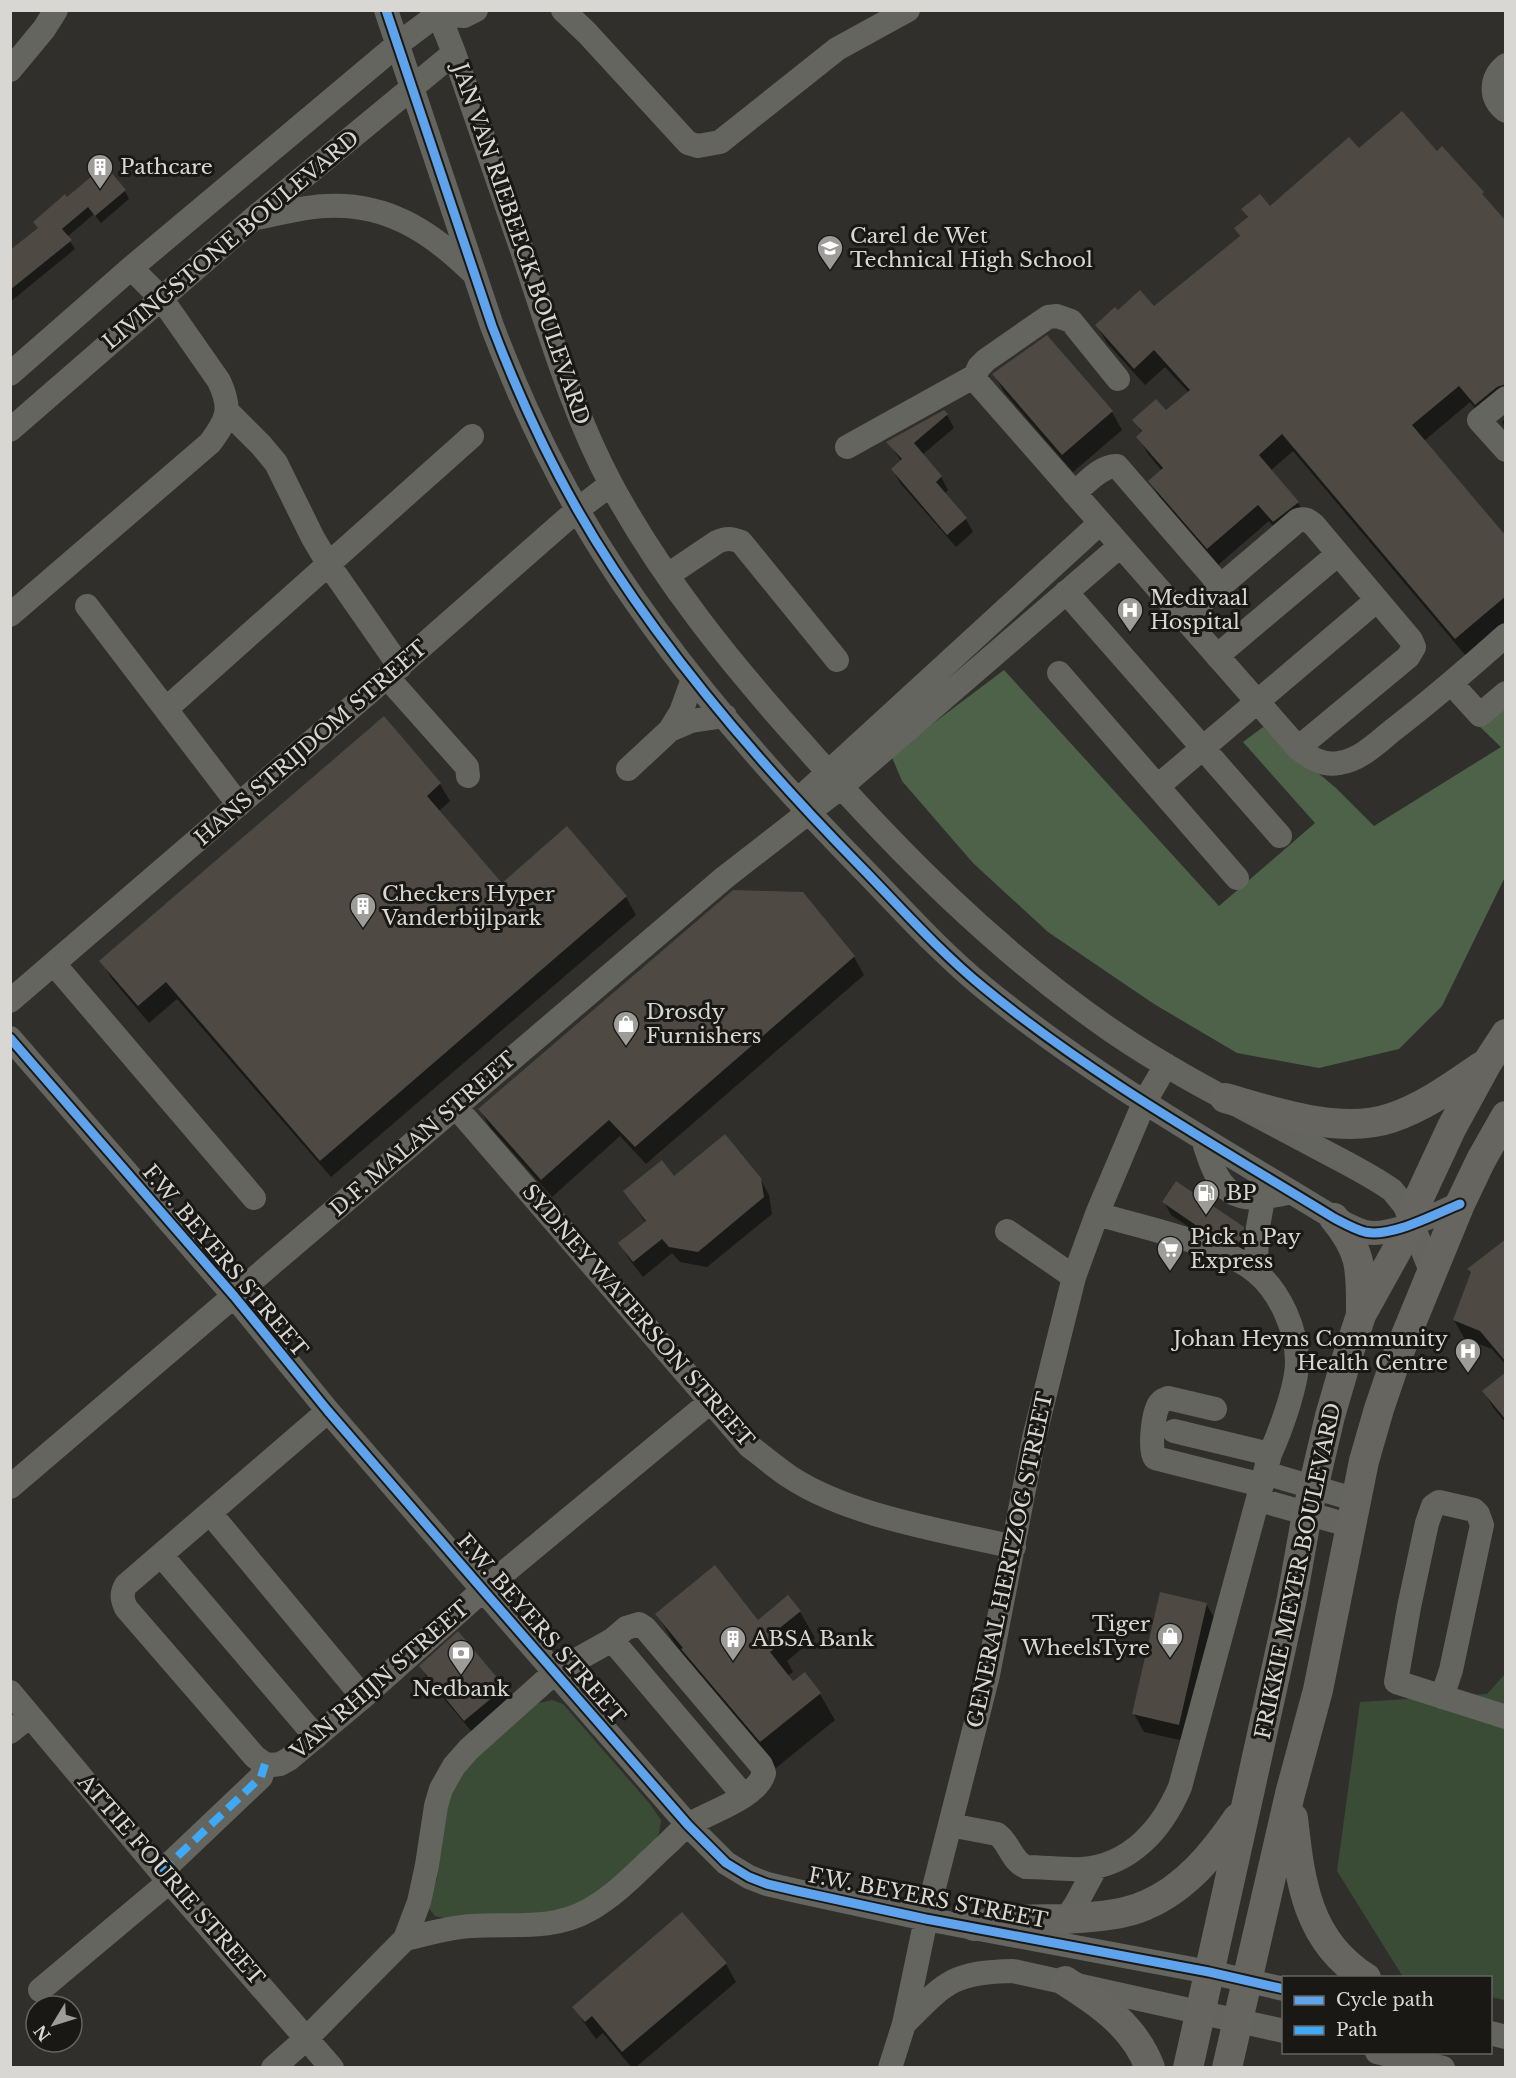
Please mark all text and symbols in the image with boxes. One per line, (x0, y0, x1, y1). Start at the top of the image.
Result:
street label: JAN VAN RIEBEECK BOULEVARD (446, 57, 595, 428)
street label: LIVINGSTONE BOULEVARD (98, 125, 364, 355)
building icon: Pathcare (85, 152, 115, 190)
place label: Pathcare (120, 154, 213, 180)
place label: Carel de Wet Technical High School (850, 223, 1093, 273)
school or university icon: Carel de Wet Technical High School (815, 233, 845, 271)
place label: Medivaal Hospital (1150, 585, 1248, 635)
hospital icon: Medivaal Hospital (1115, 595, 1145, 633)
street label: HANS STRIJDOM STREET (190, 635, 432, 851)
place label: Checkers Hyper Vanderbijlpark (381, 881, 555, 931)
building icon: Checkers Hyper Vanderbijlpark (348, 891, 378, 929)
place label: Drosdy Furnishers (646, 999, 761, 1049)
shop icon: Drosdy Furnishers (611, 1009, 641, 1047)
street label: D.F. MALAN STREET (325, 1046, 521, 1222)
street label: F.W. BEYERS STREET (137, 1159, 313, 1363)
fuel station icon: BP (1191, 1178, 1221, 1216)
street label: SYDNEY WATERSON STREET (517, 1179, 759, 1453)
place label: BP (1226, 1180, 1256, 1206)
place label: Pick n Pay Express (1190, 1224, 1301, 1274)
supermarket icon: Pick n Pay Express (1155, 1234, 1185, 1272)
place label: Johan Heyns Community Health Centre (1170, 1326, 1449, 1376)
hospital icon: Johan Heyns Community Health Centre (1453, 1336, 1483, 1374)
street label: GENERAL HERTZOG STREET (962, 1390, 1058, 1730)
street label: FRIKKIE MEYER BOULEVARD (1250, 1400, 1346, 1742)
street label: F.W. BEYERS STREET (451, 1529, 631, 1729)
street label: VAN RHIJN STREET (285, 1595, 475, 1765)
place label: Tiger WheelsTyre (1020, 1611, 1150, 1661)
shop icon: Tiger WheelsTyre (1155, 1621, 1185, 1659)
building icon: ABSA Bank (718, 1624, 748, 1662)
place label: ABSA Bank (751, 1626, 874, 1652)
bank icon: Nedbank (446, 1638, 476, 1676)
place label: Nedbank (412, 1676, 510, 1702)
street label: ATTIE FOURIE STREET (72, 1769, 270, 1991)
street label: F.W. BEYERS STREET (806, 1862, 1050, 1934)
legend (1282, 1976, 1492, 2054)
text: Cycle path (1336, 1989, 1434, 2011)
north arrow (24, 1994, 84, 2054)
text: Path (1336, 2019, 1377, 2041)
text: N (30, 2021, 55, 2045)

